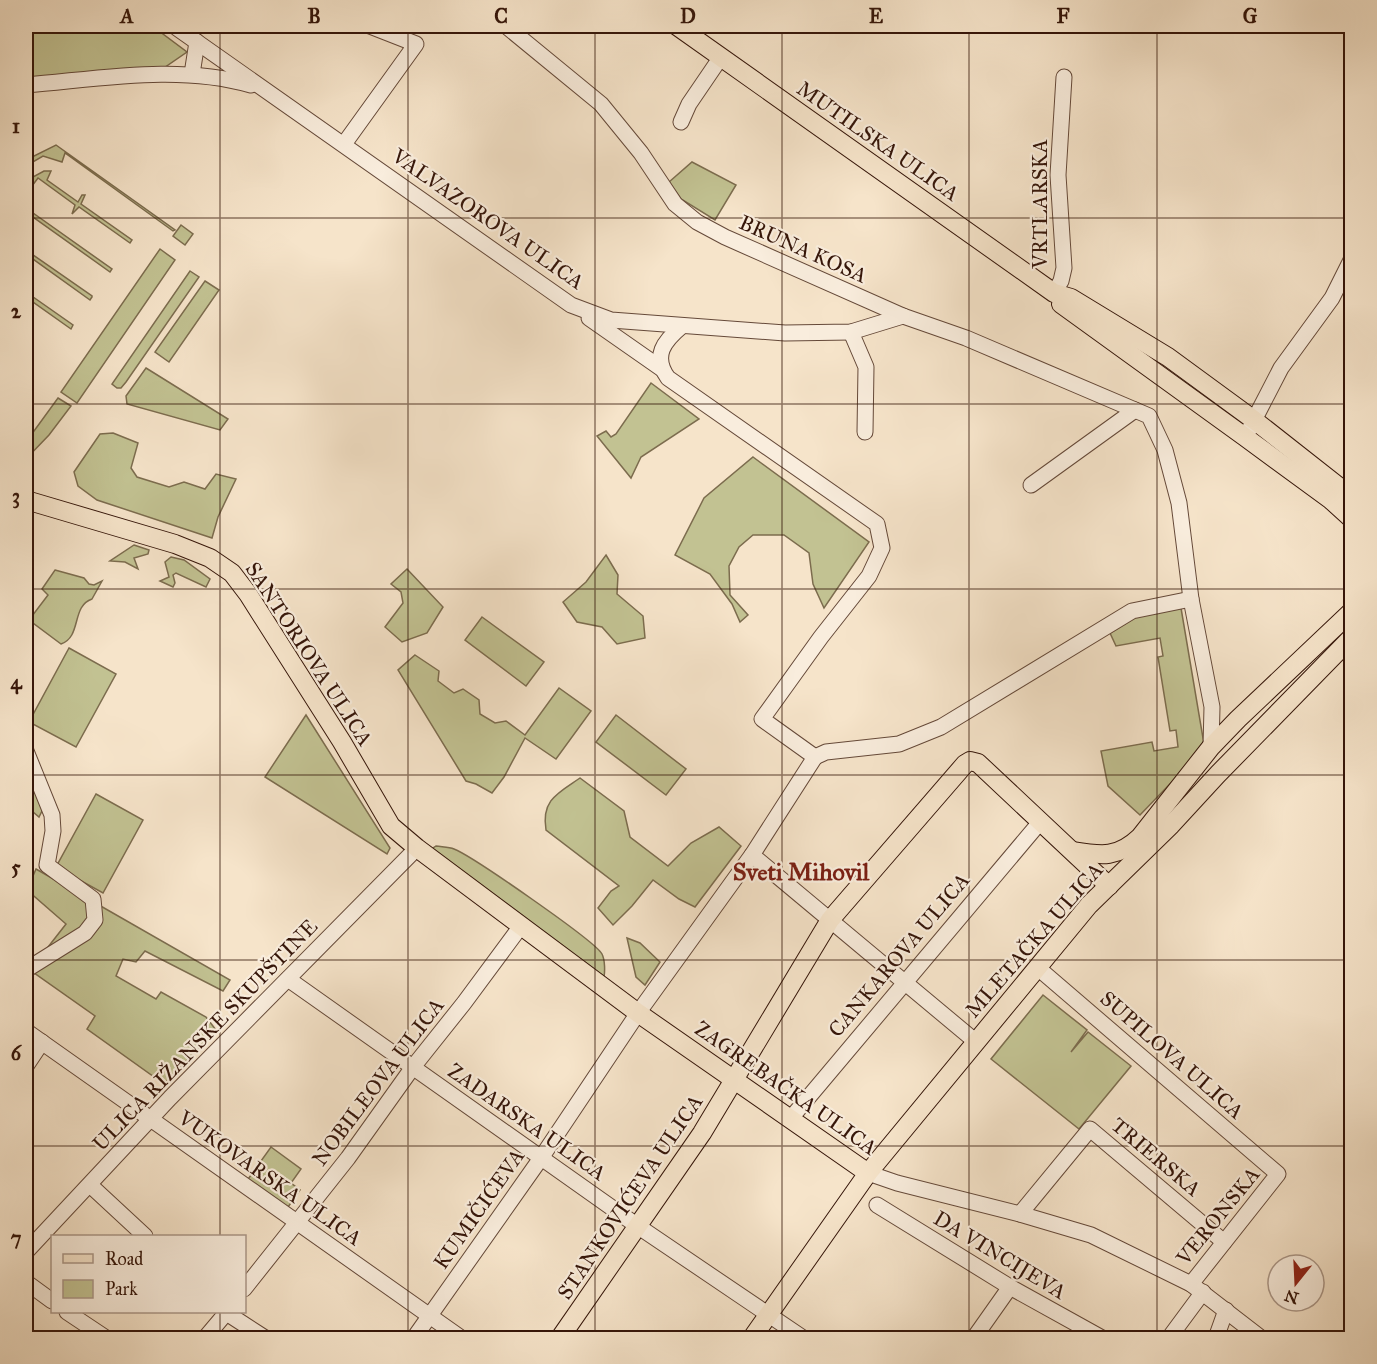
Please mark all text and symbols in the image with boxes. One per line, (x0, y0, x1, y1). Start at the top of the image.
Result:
text: A (118, 4, 134, 28)
text: B (307, 4, 321, 28)
text: C (494, 4, 508, 28)
text: D (680, 4, 696, 28)
text: E (869, 4, 884, 28)
text: F (1056, 4, 1070, 28)
text: G (1243, 4, 1258, 28)
street label: MUTILSKA ULICA (792, 75, 964, 207)
text: 1 (12, 114, 20, 138)
street label: VRTLARSKA (1027, 139, 1053, 270)
street label: VALVAZOROVA ULICA (386, 142, 589, 295)
street label: BRUNA KOSA (735, 209, 871, 289)
text: 2 (11, 299, 22, 323)
text: 3 (12, 484, 20, 509)
street label: SANTORIOVA ULICA (240, 557, 378, 751)
text: 4 (10, 670, 22, 695)
text: 5 (11, 855, 21, 879)
district label: Sveti Mihovil (733, 857, 870, 887)
street label: MLETAČKA ULICA (960, 857, 1108, 1023)
street label: CANKAROVA ULICA (823, 868, 975, 1042)
street label: ULICA RIŽANSKE SKUPŠTINE (86, 913, 323, 1156)
street label: SUPILOVA ULICA (1095, 986, 1249, 1124)
street label: NOBILEOVA ULICA (306, 993, 450, 1171)
street label: ZAGREBAČKA ULICA (690, 1015, 882, 1161)
text: 6 (11, 1041, 23, 1065)
street label: ZADARSKA ULICA (443, 1058, 611, 1186)
street label: STANKOVIĆEVA ULICA (551, 1089, 708, 1304)
street label: VUKOVARSKA ULICA (172, 1104, 367, 1251)
street label: TRIERSKA (1106, 1112, 1206, 1202)
street label: KUMIČIĆEVA (427, 1143, 530, 1274)
street label: VERONSKA (1170, 1162, 1265, 1271)
street label: DA VINCIJEVA (929, 1205, 1071, 1305)
text: 7 (11, 1226, 22, 1250)
legend (51, 1235, 246, 1313)
text: Road (105, 1248, 143, 1270)
north arrow (1266, 1253, 1326, 1313)
text: Park (105, 1278, 138, 1300)
text: N (1282, 1286, 1301, 1308)

